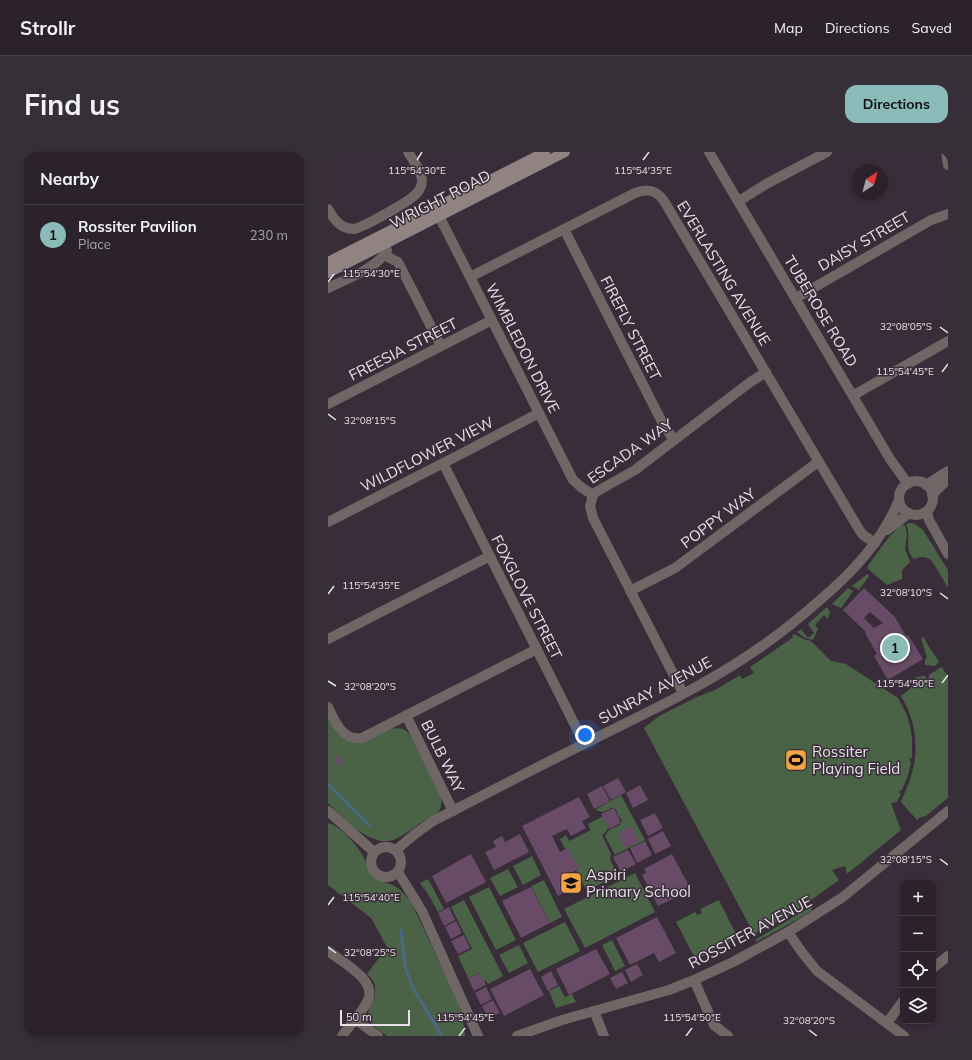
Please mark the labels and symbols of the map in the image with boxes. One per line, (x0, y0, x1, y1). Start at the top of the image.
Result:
text: 115°54'30"E (388, 164, 446, 177)
text: 115°54'35"E (614, 164, 672, 177)
north arrow (852, 164, 888, 200)
street label: WRIGHT ROAD (387, 165, 493, 233)
street label: EVERLASTING AVENUE (673, 197, 775, 349)
street label: DAISY STREET (815, 207, 913, 275)
street label: TUBEROSE ROAD (780, 252, 862, 370)
text: 115°54'30"E (342, 267, 400, 280)
street label: FIREFLY STREET (597, 273, 665, 383)
street label: WIMBLEDON DRIVE (482, 280, 564, 416)
street label: FREESIA STREET (345, 313, 461, 385)
text: 32°08'05"S (880, 320, 932, 333)
text: 115°54'45"E (876, 365, 934, 378)
street label: WILDFLOWER VIEW (357, 412, 497, 496)
text: 32°08'15"S (344, 414, 396, 427)
street label: ESCADA WAY (584, 414, 677, 487)
street label: POPPY WAY (677, 483, 760, 552)
street label: FOXGLOVE STREET (487, 532, 567, 662)
text: 115°54'35"E (342, 579, 400, 592)
text: 32°08'10"S (880, 586, 932, 599)
pin: 1 (882, 633, 908, 663)
street label: SUNRAY AVENUE (595, 652, 715, 728)
text: 115°54'50"E (876, 677, 934, 690)
text: 32°08'20"S (344, 680, 396, 693)
street label: BULB WAY (417, 717, 469, 796)
your location (575, 725, 595, 745)
place label: Rossiter Playing Field (812, 742, 900, 778)
sports icon: Rossiter Playing Field (783, 747, 809, 773)
text: 32°08'15"S (880, 853, 932, 866)
place label: Aspiri Primary School (586, 865, 691, 901)
school or university icon: Aspiri Primary School (558, 870, 584, 896)
text: 115°54'40"E (342, 891, 400, 904)
street label: ROSSITER AVENUE (685, 891, 815, 973)
text: 32°08'25"S (344, 946, 396, 959)
scale bar (340, 1008, 410, 1027)
text: 115°54'45"E (436, 1011, 494, 1024)
text: 115°54'50"E (663, 1011, 721, 1024)
text: 32°08'20"S (783, 1014, 835, 1027)

